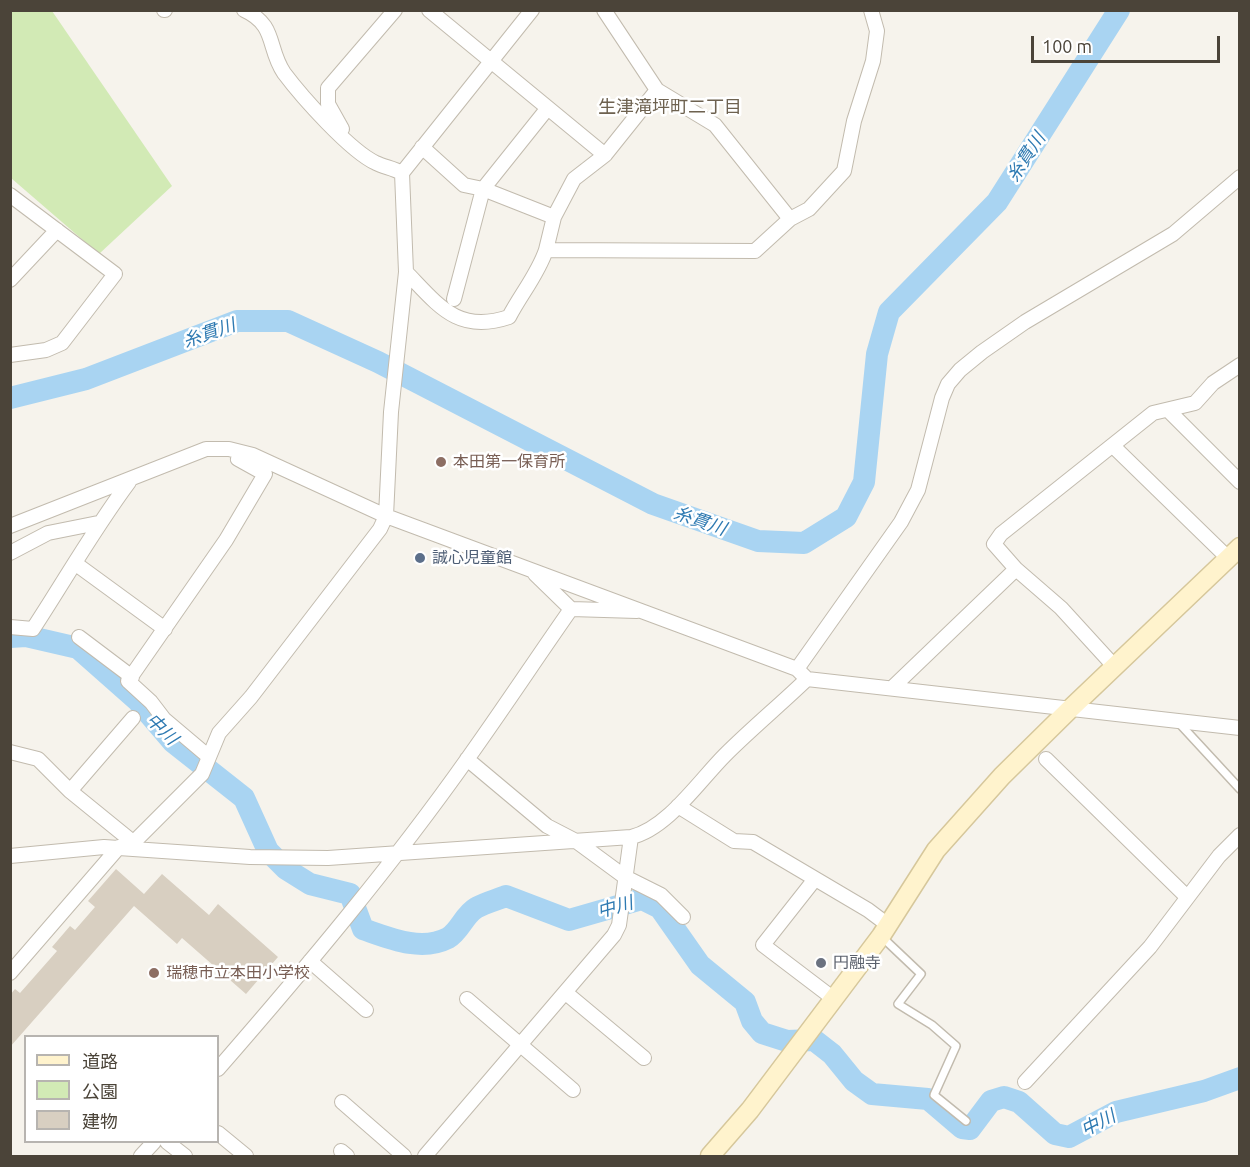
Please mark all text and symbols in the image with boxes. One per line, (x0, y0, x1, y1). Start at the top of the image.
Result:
scale bar (1034, 24, 1223, 62)
text: 100 m (1042, 36, 1092, 56)
district label: 生津滝坪町二丁目 (598, 96, 742, 118)
water label: 糸貫川 (1002, 128, 1050, 186)
water label: 糸貫川 (180, 314, 238, 352)
place label: 本田第一保育所 (453, 452, 565, 472)
marker: 本田第一保育所 (434, 455, 448, 469)
water label: 糸貫川 (671, 502, 729, 540)
place label: 誠心児童館 (432, 548, 512, 568)
marker: 誠心児童館 (413, 551, 427, 565)
water label: 中川 (142, 709, 182, 749)
water label: 中川 (595, 892, 635, 922)
place label: 円融寺 (833, 953, 881, 973)
marker: 円融寺 (814, 956, 828, 970)
place label: 瑞穂市立本田小学校 (166, 963, 310, 983)
marker: 瑞穂市立本田小学校 (147, 966, 161, 980)
legend (24, 1035, 219, 1143)
text: 道路 (82, 1051, 118, 1071)
text: 公園 (82, 1081, 118, 1101)
water label: 中川 (1077, 1105, 1119, 1141)
text: 建物 (82, 1111, 118, 1131)

